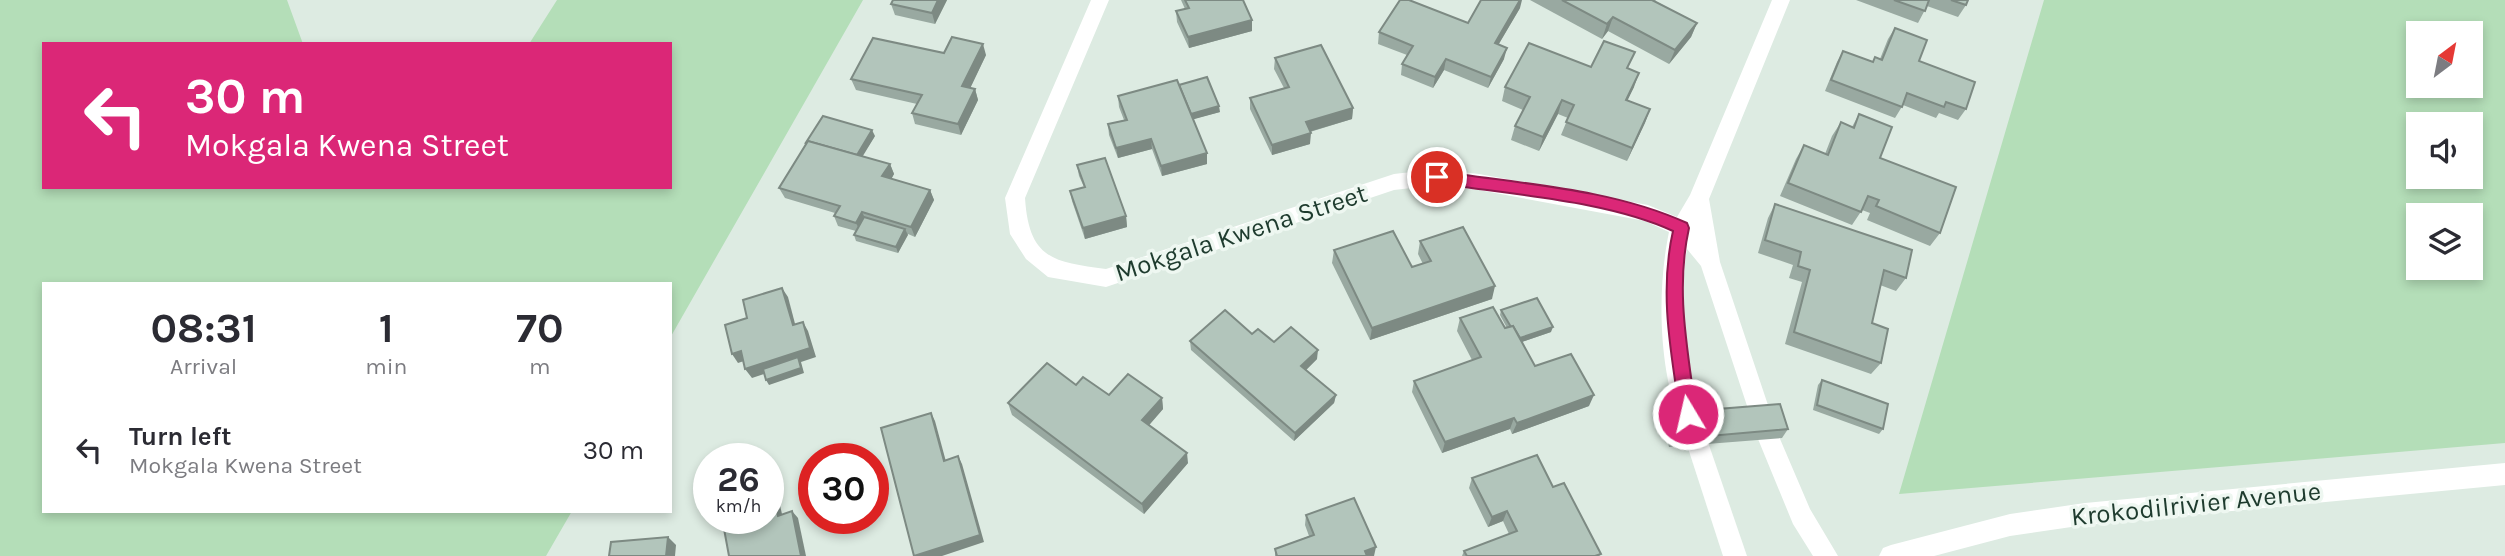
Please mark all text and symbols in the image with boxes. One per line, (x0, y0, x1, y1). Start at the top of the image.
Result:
north arrow (2406, 21, 2483, 98)
map controls (2406, 21, 2483, 280)
text: 30 m (185, 68, 305, 125)
icon: left (70, 70, 161, 161)
button: sound (2406, 112, 2483, 189)
text: Mokgala Kwena Street (185, 127, 509, 164)
pin (1407, 147, 1467, 207)
icon: arrive (1418, 158, 1456, 196)
street label: Mokgala Kwena Street (1111, 178, 1371, 288)
button: layers (2406, 203, 2483, 280)
text: 08:31 (151, 303, 257, 353)
text: 1 (379, 303, 394, 353)
text: 70 (516, 303, 563, 353)
text: Arrival (170, 353, 237, 380)
text: min (365, 353, 407, 380)
text: m (529, 353, 551, 380)
position arrow (1651, 377, 1725, 451)
text: Turn left (129, 421, 231, 452)
icon: left (70, 431, 108, 469)
text: 30 m (583, 435, 644, 466)
speed limit sign: 30 (798, 443, 889, 534)
text: Mokgala Kwena Street (129, 452, 362, 479)
text: 26 (717, 459, 760, 500)
street label: Krokodilrivier Avenue (2069, 475, 2323, 533)
text: km/h (716, 495, 761, 517)

